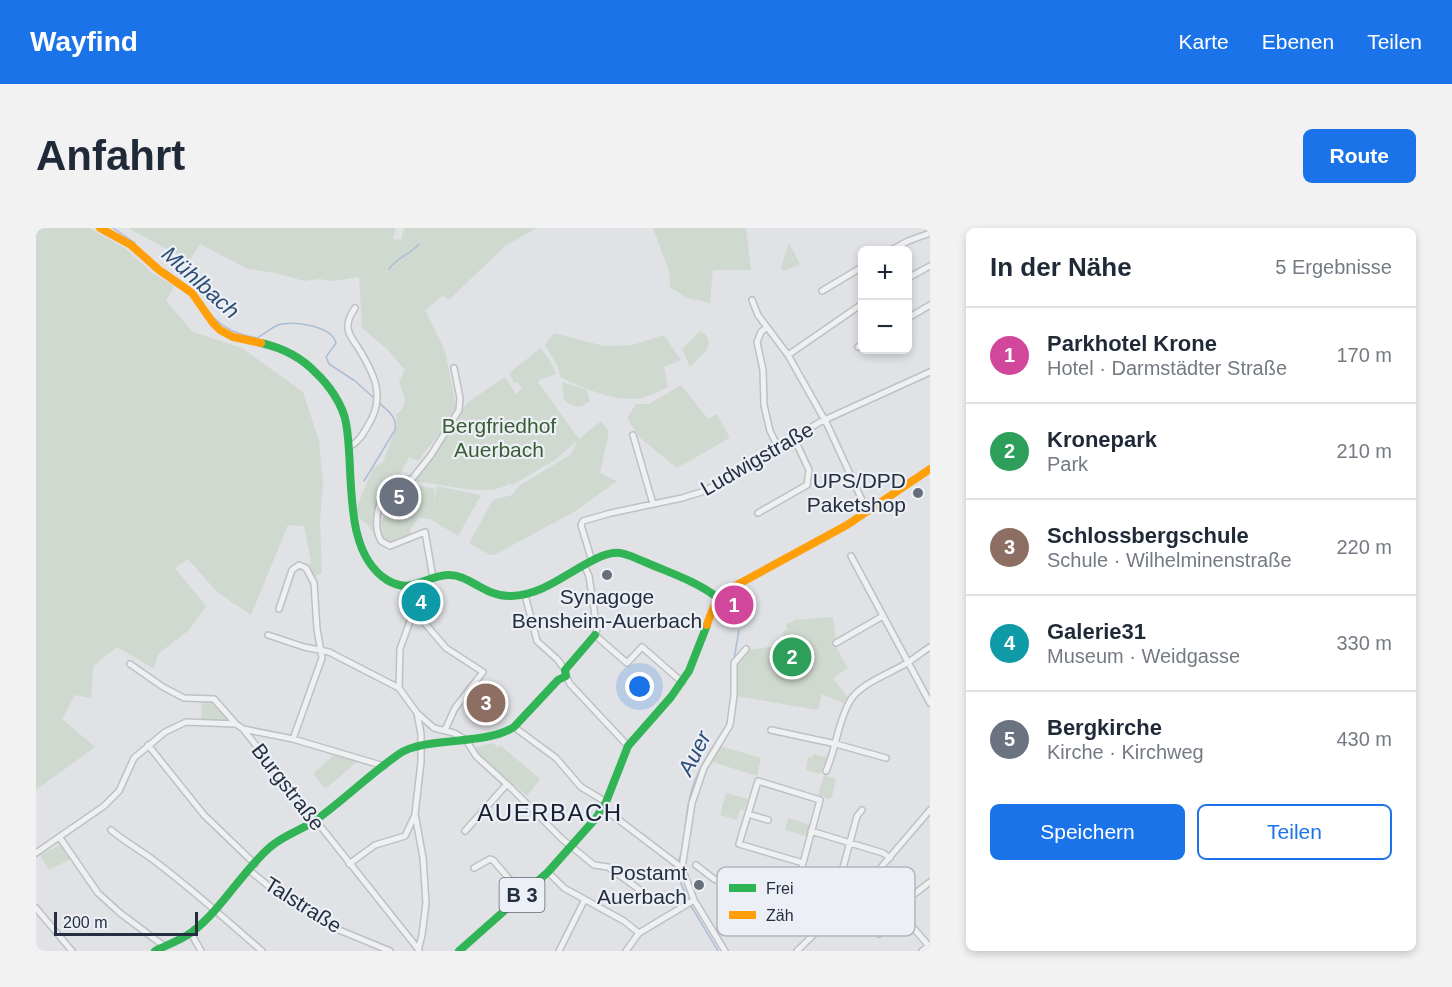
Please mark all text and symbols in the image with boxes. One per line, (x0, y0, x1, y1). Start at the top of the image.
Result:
text: Wayfind (30, 26, 138, 57)
text: Karte (1179, 30, 1229, 53)
text: Ebenen (1262, 30, 1334, 53)
text: Teilen (1367, 30, 1422, 53)
button: Route (1303, 129, 1416, 183)
text: Anfahrt (36, 132, 185, 179)
water label: Mühlbach (157, 241, 244, 324)
map controls (858, 246, 912, 354)
button: + (858, 246, 912, 300)
text: In der Nähe (990, 252, 1132, 282)
text: 5 Ergebnisse (1275, 256, 1392, 278)
button: − (858, 300, 912, 354)
text: Parkhotel Krone (1047, 331, 1217, 356)
text: 1 (1004, 344, 1015, 366)
text: 170 m (1336, 344, 1392, 366)
text: Hotel · Darmstädter Straße (1047, 357, 1287, 379)
park label: Bergfriedhof Auerbach (442, 414, 556, 461)
street label: Ludwigstraße (696, 417, 817, 500)
text: Kronepark (1047, 427, 1157, 452)
text: 2 (1004, 440, 1015, 462)
text: 210 m (1336, 440, 1392, 462)
text: Park (1047, 453, 1088, 475)
place label: UPS/DPD Paketshop (807, 469, 906, 516)
pin: 5 (380, 474, 418, 520)
marker: UPS/DPD Paketshop (911, 486, 925, 500)
text: Schlossbergschule (1047, 523, 1249, 548)
text: 3 (1004, 536, 1015, 558)
text: 220 m (1336, 536, 1392, 558)
text: Schule · Wilhelminenstraße (1047, 549, 1292, 571)
marker: Synagoge Bensheim-Auerbach (600, 568, 614, 582)
pin: 4 (402, 580, 440, 625)
pin: 1 (714, 582, 754, 628)
place label: Synagoge Bensheim-Auerbach (512, 585, 702, 632)
text: Galerie31 (1047, 619, 1146, 644)
text: 4 (1004, 632, 1015, 654)
text: 330 m (1336, 632, 1392, 654)
pin: 2 (772, 634, 812, 680)
text: Museum · Weidgasse (1047, 645, 1240, 667)
your location (625, 672, 654, 701)
pin: 3 (466, 680, 506, 726)
text: Bergkirche (1047, 715, 1162, 740)
water label: Auer (672, 725, 717, 781)
text: 5 (1004, 728, 1015, 750)
text: 430 m (1336, 728, 1392, 750)
street label: Burgstraße (247, 739, 329, 835)
text: Kirche · Kirchweg (1047, 741, 1204, 763)
district label: AUERBACH (477, 799, 623, 826)
button: Speichern (990, 804, 1185, 860)
button: Teilen (1197, 804, 1392, 860)
place label: Postamt Auerbach (597, 861, 687, 908)
legend (717, 867, 915, 936)
street label: Talstraße (261, 872, 346, 937)
road number: B 3 (500, 878, 544, 912)
marker: Postamt Auerbach (692, 878, 706, 892)
text: Frei (766, 880, 794, 897)
text: Zäh (766, 907, 794, 924)
scale bar (54, 909, 198, 936)
text: 200 m (63, 914, 107, 931)

